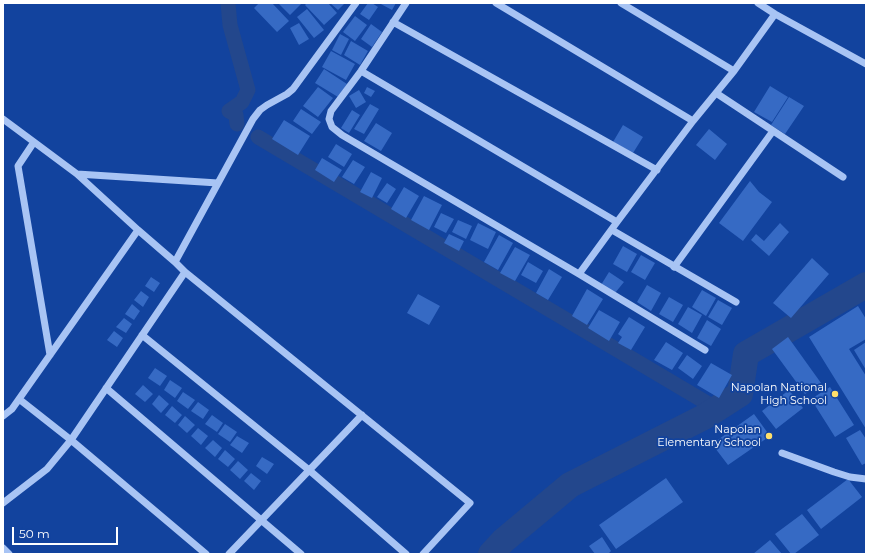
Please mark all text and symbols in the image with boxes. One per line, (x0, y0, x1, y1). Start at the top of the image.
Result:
place label: Napolan National High School (731, 381, 827, 407)
marker: Napolan National High School (830, 389, 840, 399)
place label: Napolan Elementary School (657, 423, 761, 449)
marker: Napolan Elementary School (764, 431, 774, 441)
scale bar (14, 519, 120, 545)
text: 50 m (19, 526, 50, 541)

